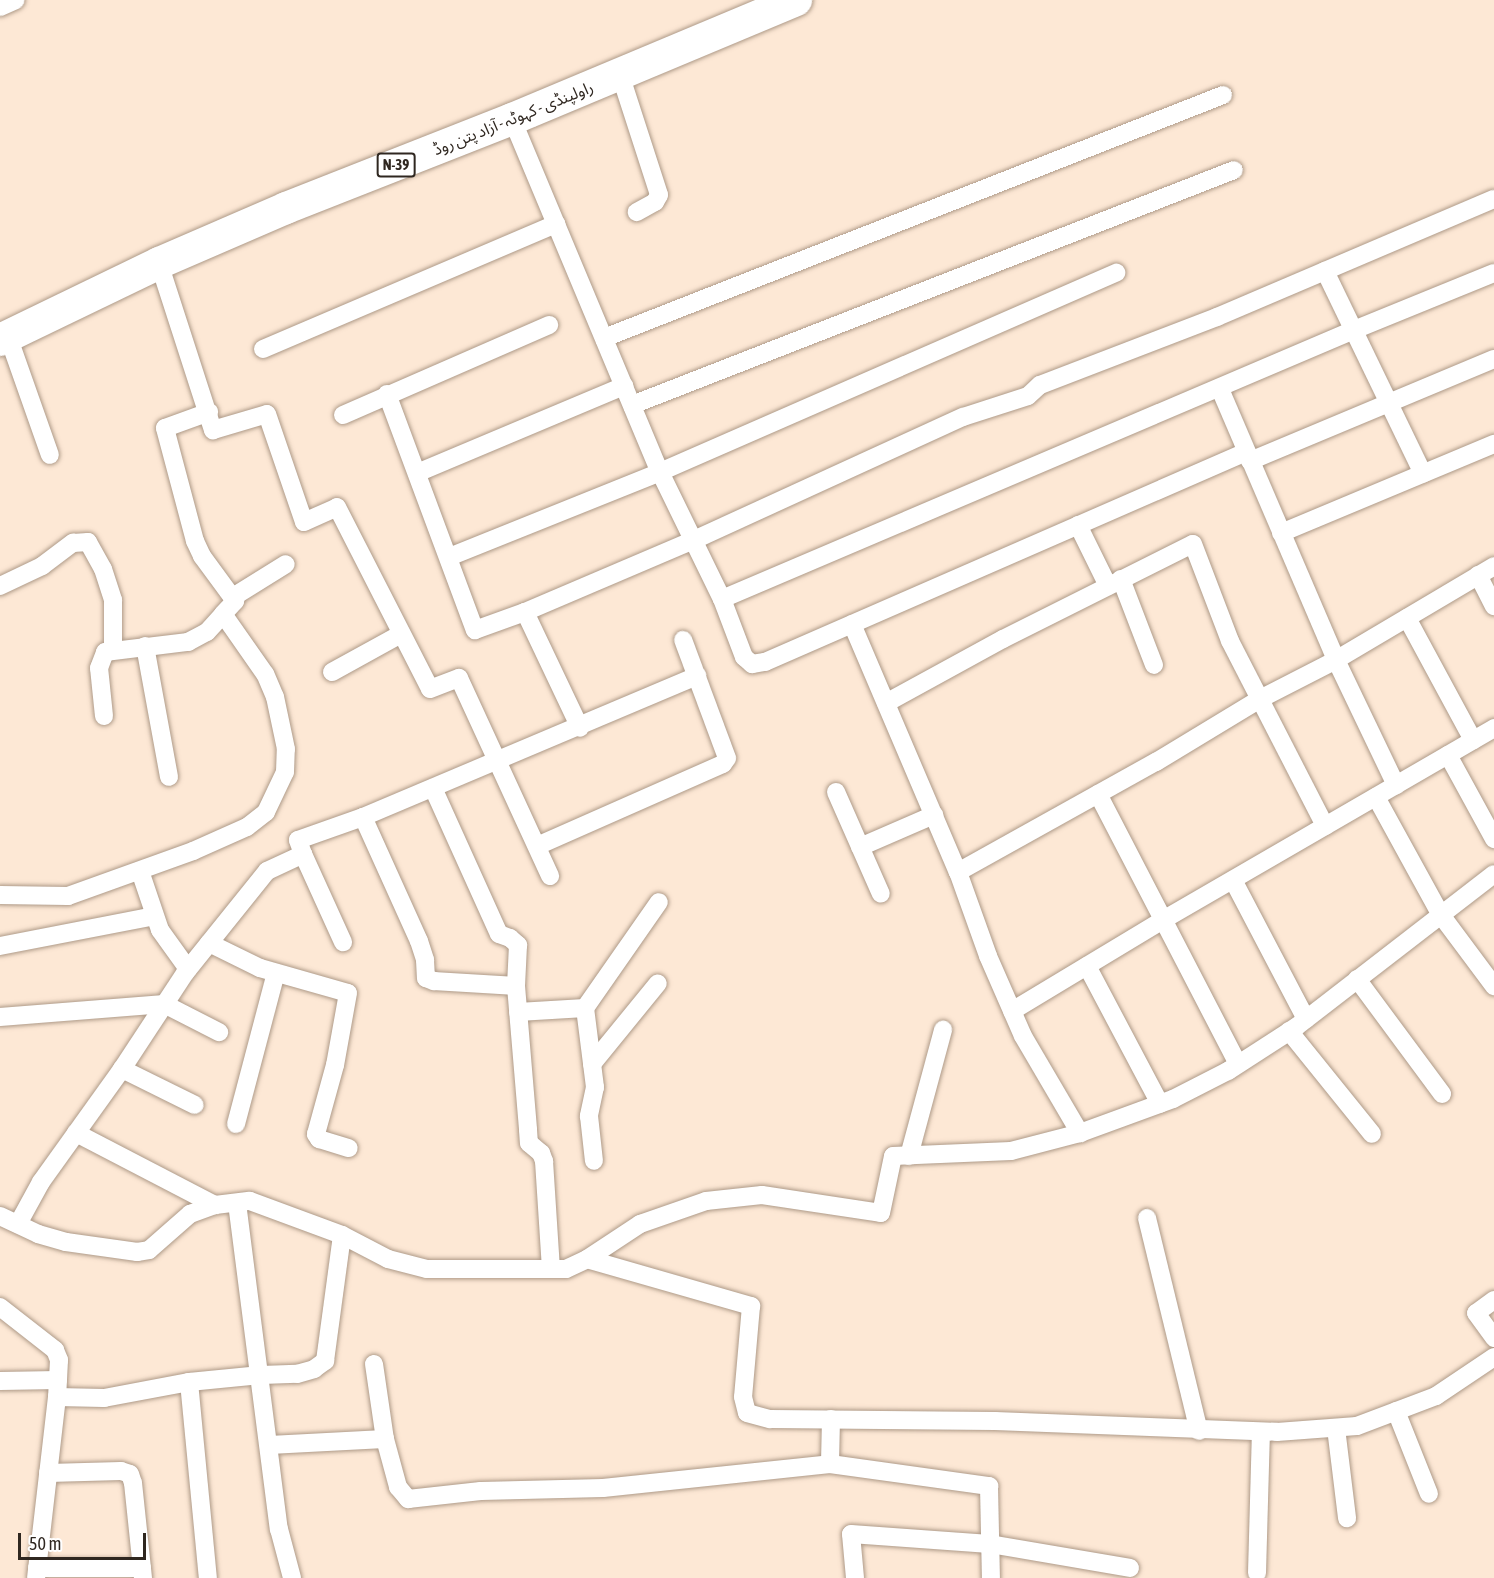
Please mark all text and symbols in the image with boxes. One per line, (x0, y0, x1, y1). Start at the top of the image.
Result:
street label: راولپنڈی - کہوٹہ - آزاد پتن روڈ (430, 77, 596, 159)
road number: N-39 (376, 153, 416, 177)
scale bar (21, 1521, 148, 1559)
text: 50 m (29, 1533, 61, 1554)

